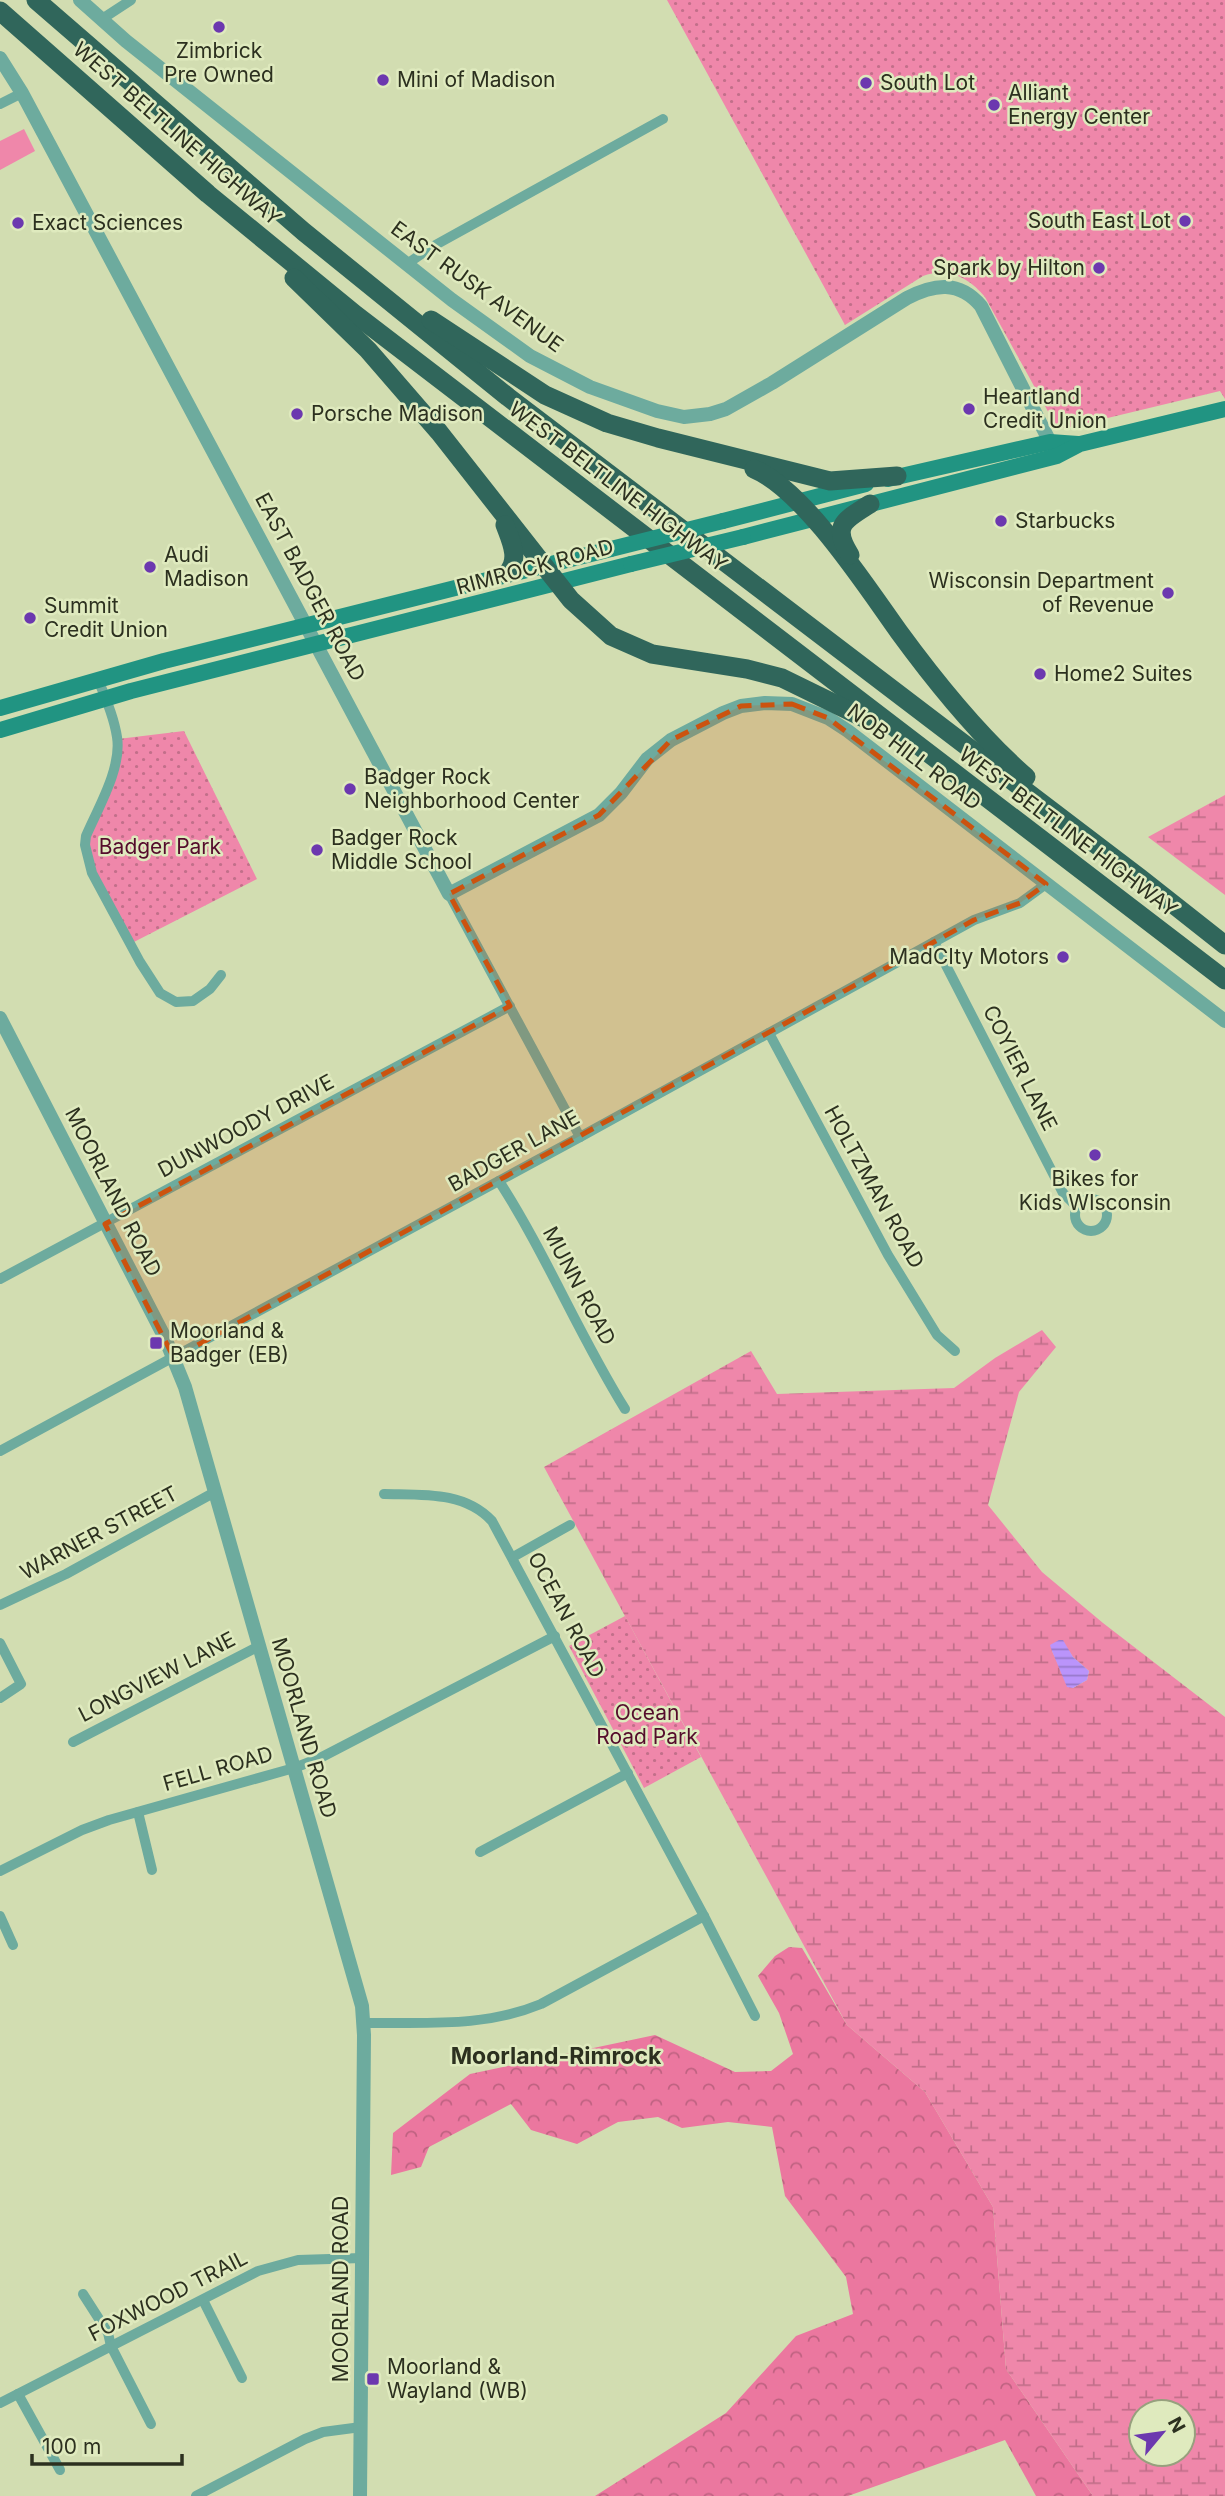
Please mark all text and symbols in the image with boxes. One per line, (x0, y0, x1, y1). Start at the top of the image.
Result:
marker: Zimbrick Pre Owned (211, 19, 227, 35)
street label: WEST BELTLINE HIGHWAY (68, 37, 286, 231)
place label: Zimbrick Pre Owned (164, 38, 274, 87)
place label: Mini of Madison (397, 67, 556, 92)
place label: South Lot (880, 70, 975, 95)
marker: Mini of Madison (375, 72, 391, 88)
marker: South Lot (858, 75, 874, 91)
place label: Alliant Energy Center (1008, 80, 1150, 129)
marker: Alliant Energy Center (986, 97, 1002, 113)
place label: South East Lot (1028, 208, 1171, 233)
place label: Exact Sciences (32, 210, 183, 235)
marker: South East Lot (1177, 213, 1193, 229)
marker: Exact Sciences (10, 215, 26, 231)
street label: EAST RUSK AVENUE (386, 216, 568, 358)
place label: Spark by Hilton (933, 255, 1085, 280)
marker: Spark by Hilton (1091, 260, 1107, 276)
place label: Heartland Credit Union (983, 384, 1107, 433)
street label: WEST BELTLINE HIGHWAY (504, 396, 732, 577)
place label: Porsche Madison (311, 401, 483, 426)
marker: Heartland Credit Union (961, 401, 977, 417)
marker: Porsche Madison (289, 406, 305, 422)
street label: EAST BADGER ROAD (250, 488, 371, 685)
place label: Starbucks (1015, 508, 1115, 533)
marker: Starbucks (993, 513, 1009, 529)
street label: RIMROCK ROAD (454, 534, 616, 599)
place label: Audi Madison (164, 542, 249, 591)
marker: Audi Madison (142, 559, 158, 575)
place label: Wisconsin Department of Revenue (928, 568, 1154, 617)
marker: Wisconsin Department of Revenue (1160, 585, 1176, 601)
place label: Summit Credit Union (44, 593, 168, 642)
marker: Summit Credit Union (22, 610, 38, 626)
place label: Home2 Suites (1054, 661, 1193, 686)
marker: Home2 Suites (1032, 666, 1048, 682)
street label: NOB HILL ROAD (843, 698, 986, 815)
street label: WEST BELTLINE HIGHWAY (954, 741, 1182, 922)
place label: Badger Rock Neighborhood Center (364, 764, 579, 813)
marker: Badger Rock Neighborhood Center (342, 781, 358, 797)
place label: Badger Rock Middle School (331, 825, 472, 874)
park label: Badger Park (99, 834, 222, 859)
marker: Badger Rock Middle School (309, 842, 325, 858)
place label: MadCIty Motors (889, 944, 1049, 969)
marker: MadCIty Motors (1055, 949, 1071, 965)
street label: COYIER LANE (978, 1001, 1063, 1135)
street label: DUNWOODY DRIVE (154, 1069, 338, 1182)
street label: HOLTZMAN ROAD (819, 1101, 929, 1272)
street label: MOORLAND ROAD (60, 1103, 167, 1280)
street label: BADGER LANE (444, 1104, 584, 1197)
marker: Bikes for Kids WIsconsin (1087, 1147, 1103, 1163)
place label: Bikes for Kids WIsconsin (1019, 1166, 1171, 1215)
street label: MUNN ROAD (538, 1222, 621, 1349)
place label: Moorland & Badger (EB) (170, 1318, 289, 1367)
marker: Moorland & Badger (EB) (148, 1335, 164, 1351)
street label: WARNER STREET (16, 1481, 182, 1585)
street label: OCEAN ROAD (523, 1548, 610, 1682)
street label: LONGVIEW LANE (74, 1626, 239, 1727)
street label: MOORLAND ROAD (267, 1635, 342, 1821)
park label: Ocean Road Park (596, 1700, 698, 1749)
street label: FELL ROAD (160, 1741, 276, 1796)
district label: Moorland-Rimrock (451, 2042, 662, 2070)
street label: MOORLAND ROAD (328, 2196, 353, 2382)
street label: FOXWOOD TRAIL (84, 2245, 251, 2346)
place label: Moorland & Wayland (WB) (387, 2354, 528, 2403)
marker: Moorland & Wayland (WB) (365, 2371, 381, 2387)
north arrow (1127, 2398, 1197, 2468)
text: N (1163, 2413, 1190, 2437)
scale bar (32, 2422, 182, 2466)
text: 100 m (42, 2434, 101, 2459)

